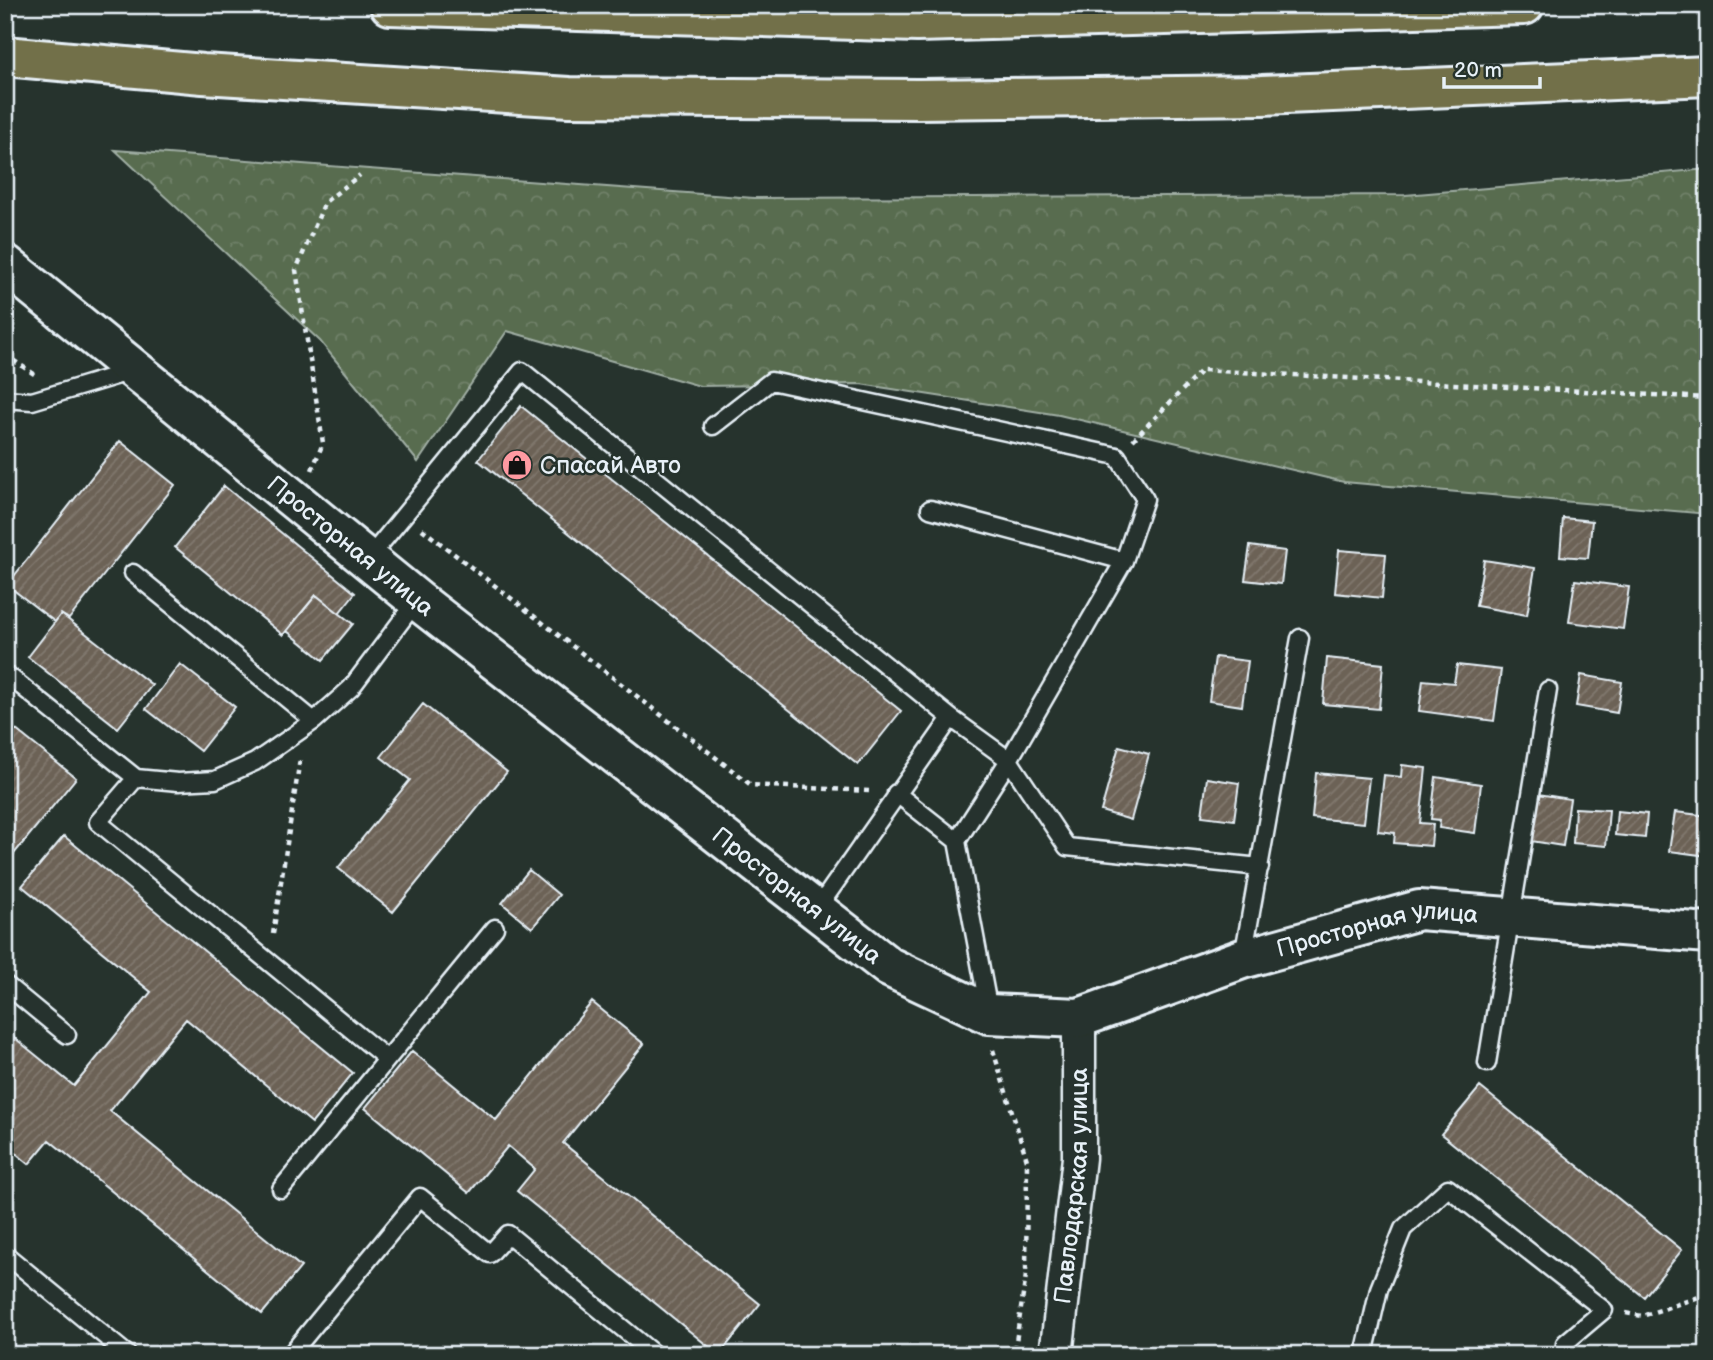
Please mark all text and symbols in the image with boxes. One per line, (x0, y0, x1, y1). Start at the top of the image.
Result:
scale bar (1444, 46, 1540, 90)
text: 20 m (1454, 58, 1502, 83)
shop icon: Спасай Авто (500, 448, 534, 482)
place label: Спасай Авто (540, 451, 681, 480)
street label: Просторная улица (261, 469, 440, 622)
street label: Просторная улица (707, 821, 887, 970)
street label: Просторная улица (1273, 895, 1479, 963)
street label: Павлодарская улица (1048, 1068, 1094, 1306)

